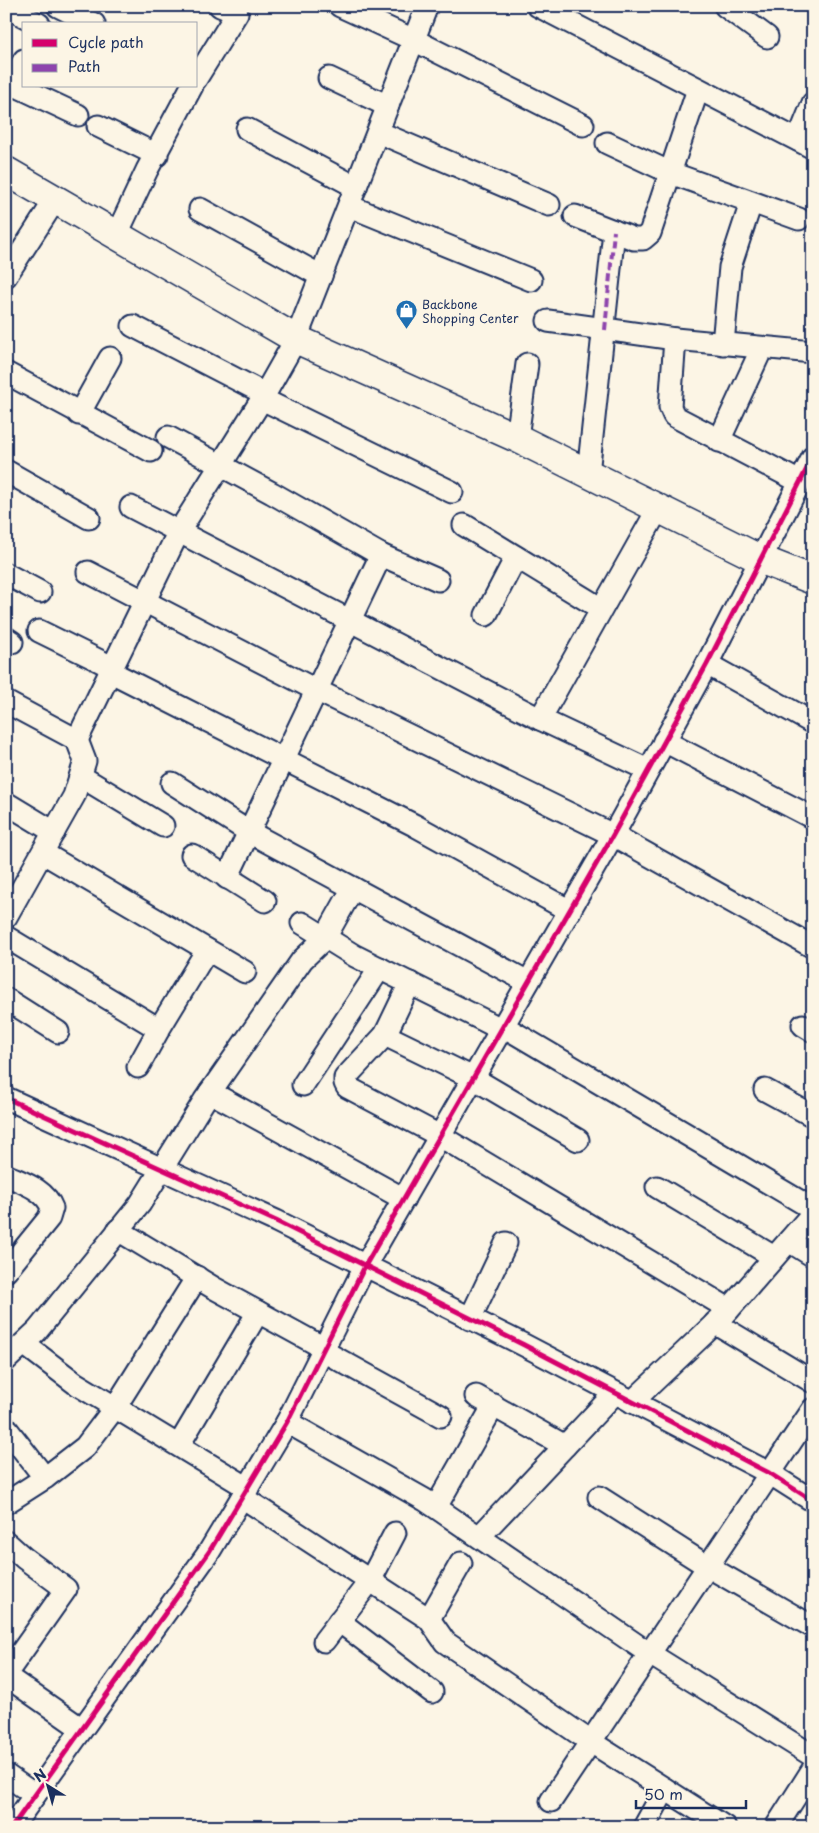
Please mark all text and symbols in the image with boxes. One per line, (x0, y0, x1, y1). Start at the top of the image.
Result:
legend (22, 22, 198, 88)
text: Cycle path (68, 30, 144, 53)
text: Path (68, 54, 100, 77)
place label: Backbone Shopping Center (422, 295, 519, 327)
shop icon: Backbone Shopping Center (394, 299, 418, 330)
north arrow (22, 1760, 72, 1810)
text: N (29, 1763, 51, 1787)
scale bar (636, 1778, 746, 1810)
text: 50 m (644, 1782, 683, 1805)

